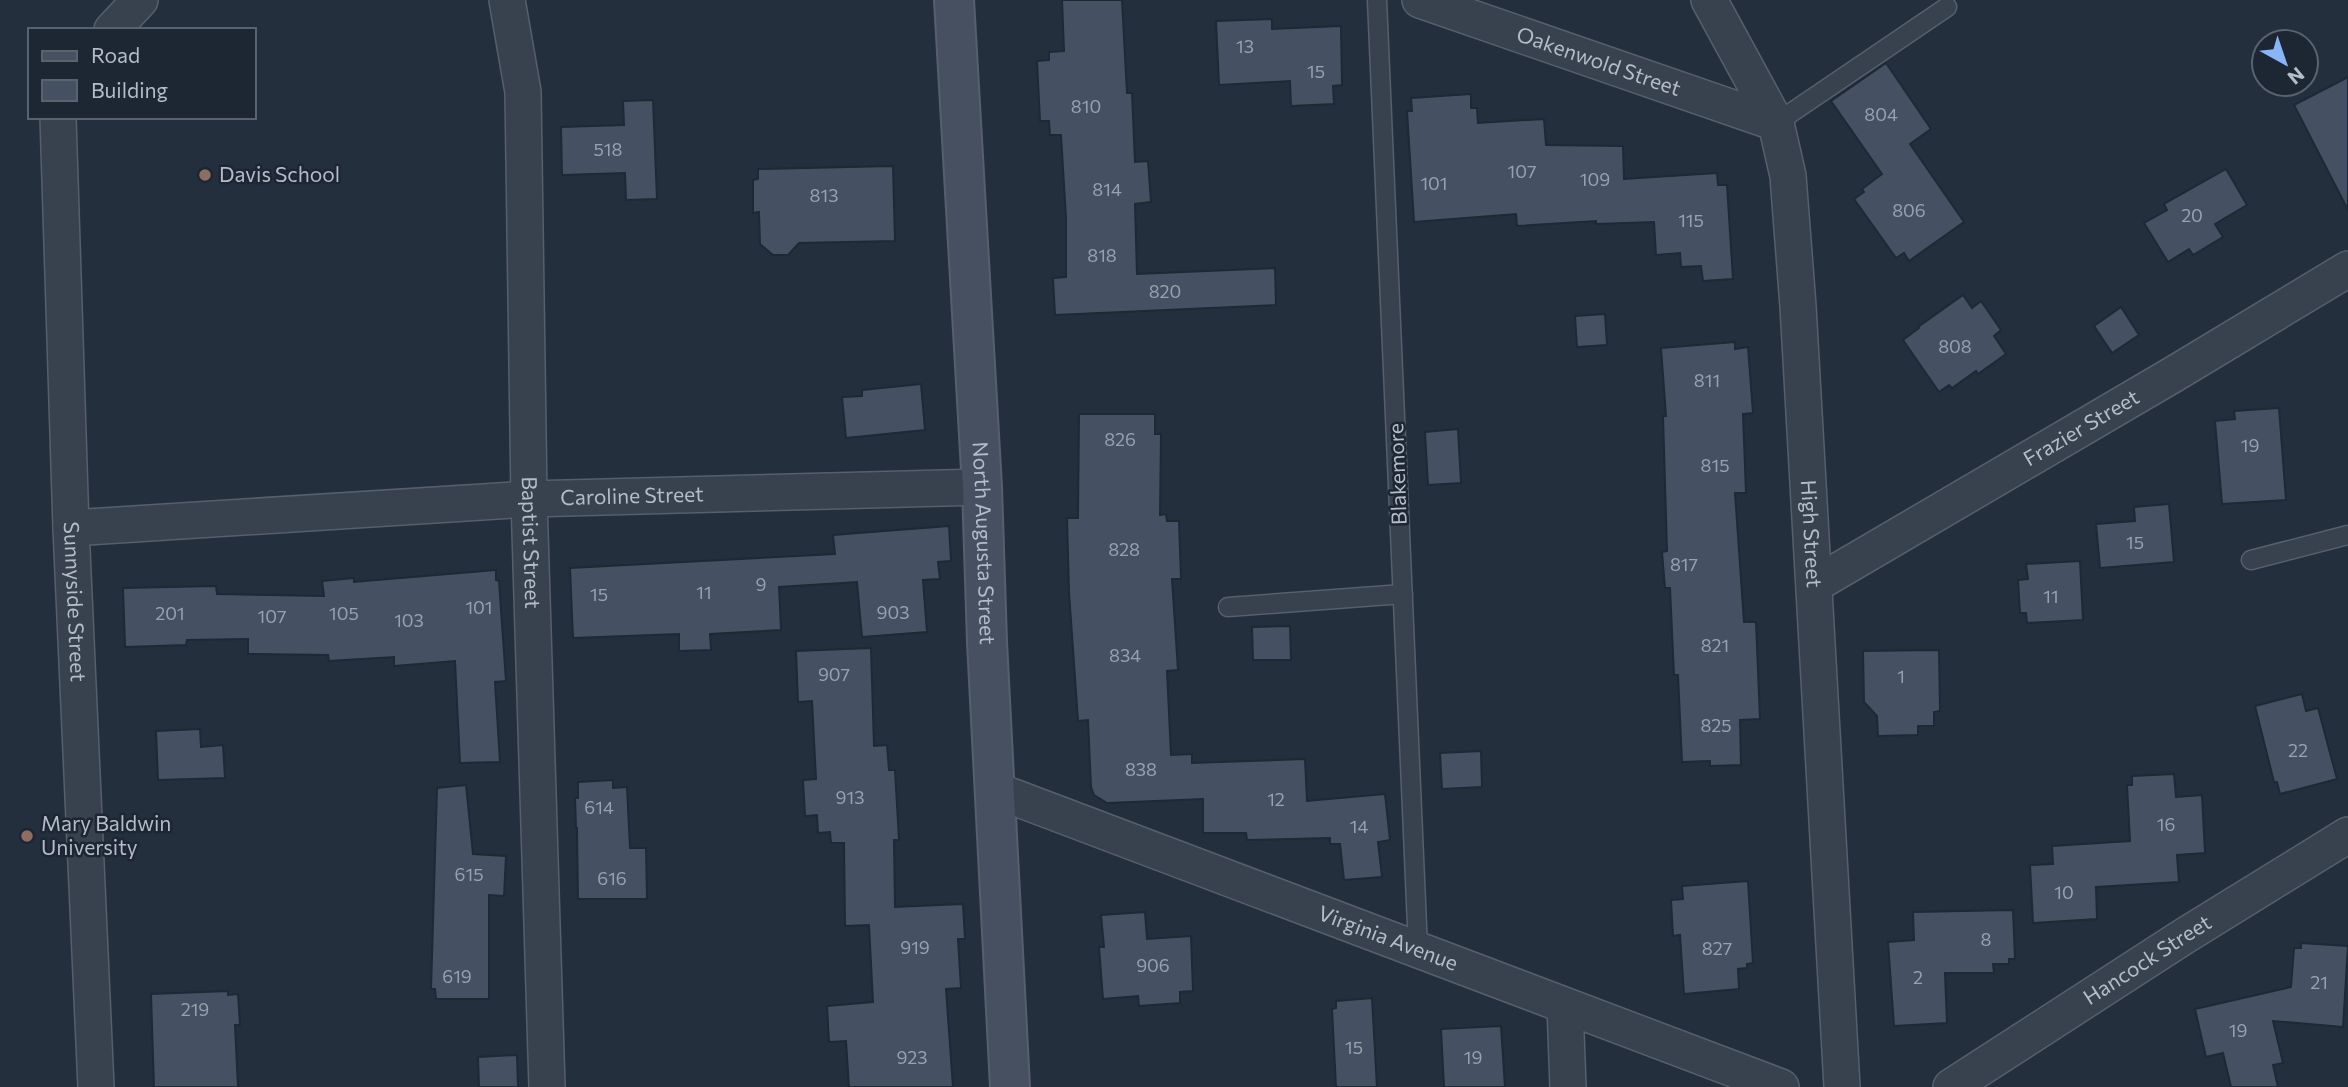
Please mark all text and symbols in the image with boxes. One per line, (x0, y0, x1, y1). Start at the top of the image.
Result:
street label: Oakenwold Street (1514, 20, 1684, 100)
legend (28, 28, 256, 119)
north arrow (2250, 28, 2320, 98)
house number: 13 (1236, 35, 1254, 57)
text: Road (91, 42, 140, 67)
house number: 15 (1307, 60, 1325, 82)
text: N (2283, 63, 2309, 90)
text: Building (91, 77, 168, 102)
house number: 810 (1071, 95, 1101, 117)
house number: 804 (1864, 103, 1898, 125)
house number: 518 (594, 138, 623, 160)
house number: 107 (1508, 160, 1536, 182)
place label: Davis School (219, 161, 340, 186)
marker: Davis School (197, 167, 213, 183)
house number: 109 (1580, 168, 1610, 190)
house number: 101 (1420, 172, 1448, 194)
house number: 814 (1092, 178, 1122, 200)
house number: 813 (810, 184, 838, 206)
house number: 806 (1892, 199, 1926, 221)
house number: 20 (2181, 204, 2203, 226)
house number: 115 (1678, 209, 1704, 231)
house number: 818 (1087, 244, 1117, 266)
house number: 820 (1149, 280, 1181, 302)
house number: 808 (1938, 335, 1972, 357)
house number: 811 (1694, 369, 1720, 391)
street label: Frazier Street (2018, 383, 2143, 471)
street label: Blakemore (1382, 423, 1411, 525)
house number: 826 (1104, 428, 1136, 450)
house number: 19 (2241, 434, 2259, 456)
street label: North Augusta Street (968, 441, 1001, 645)
house number: 815 (1701, 454, 1729, 476)
street label: Baptist Street (518, 476, 546, 609)
street label: High Street (1797, 479, 1828, 588)
street label: Caroline Street (560, 480, 704, 509)
street label: Sunnyside Street (60, 521, 92, 682)
house number: 15 (2126, 531, 2144, 553)
house number: 828 (1108, 538, 1140, 560)
house number: 817 (1670, 553, 1698, 575)
house number: 9 (756, 573, 766, 595)
house number: 11 (696, 581, 712, 603)
house number: 15 (590, 583, 608, 605)
house number: 11 (2043, 585, 2059, 607)
house number: 101 (465, 596, 493, 618)
house number: 903 (877, 601, 909, 623)
house number: 201 (155, 602, 185, 624)
house number: 105 (329, 602, 359, 624)
house number: 107 (258, 605, 286, 627)
house number: 103 (394, 609, 424, 631)
house number: 821 (1701, 634, 1729, 656)
house number: 834 (1109, 644, 1141, 666)
house number: 907 (818, 663, 850, 685)
house number: 1 (1897, 665, 1905, 687)
house number: 825 (1700, 714, 1732, 736)
house number: 22 (2288, 739, 2308, 761)
house number: 838 (1125, 758, 1157, 780)
house number: 913 (836, 786, 864, 808)
house number: 12 (1267, 788, 1285, 810)
house number: 614 (584, 796, 614, 818)
place label: Mary Baldwin University (41, 810, 171, 859)
house number: 16 (2157, 813, 2175, 835)
house number: 14 (1350, 815, 1368, 837)
marker: Mary Baldwin University (19, 828, 35, 844)
house number: 615 (455, 863, 483, 885)
house number: 616 (597, 867, 627, 889)
house number: 10 (2054, 881, 2074, 903)
street label: Virginia Avenue (1315, 899, 1462, 975)
street label: Hancock Street (2078, 909, 2215, 1009)
house number: 8 (1981, 928, 1992, 950)
house number: 919 (900, 936, 930, 958)
house number: 827 (1702, 937, 1732, 959)
house number: 906 (1136, 954, 1170, 976)
house number: 619 (442, 965, 472, 987)
house number: 2 (1913, 966, 1923, 988)
house number: 21 (2310, 971, 2328, 993)
house number: 219 (181, 998, 209, 1020)
house number: 19 (2229, 1019, 2247, 1041)
house number: 15 (1345, 1036, 1363, 1058)
house number: 923 (896, 1046, 928, 1068)
house number: 19 (1464, 1046, 1482, 1068)

